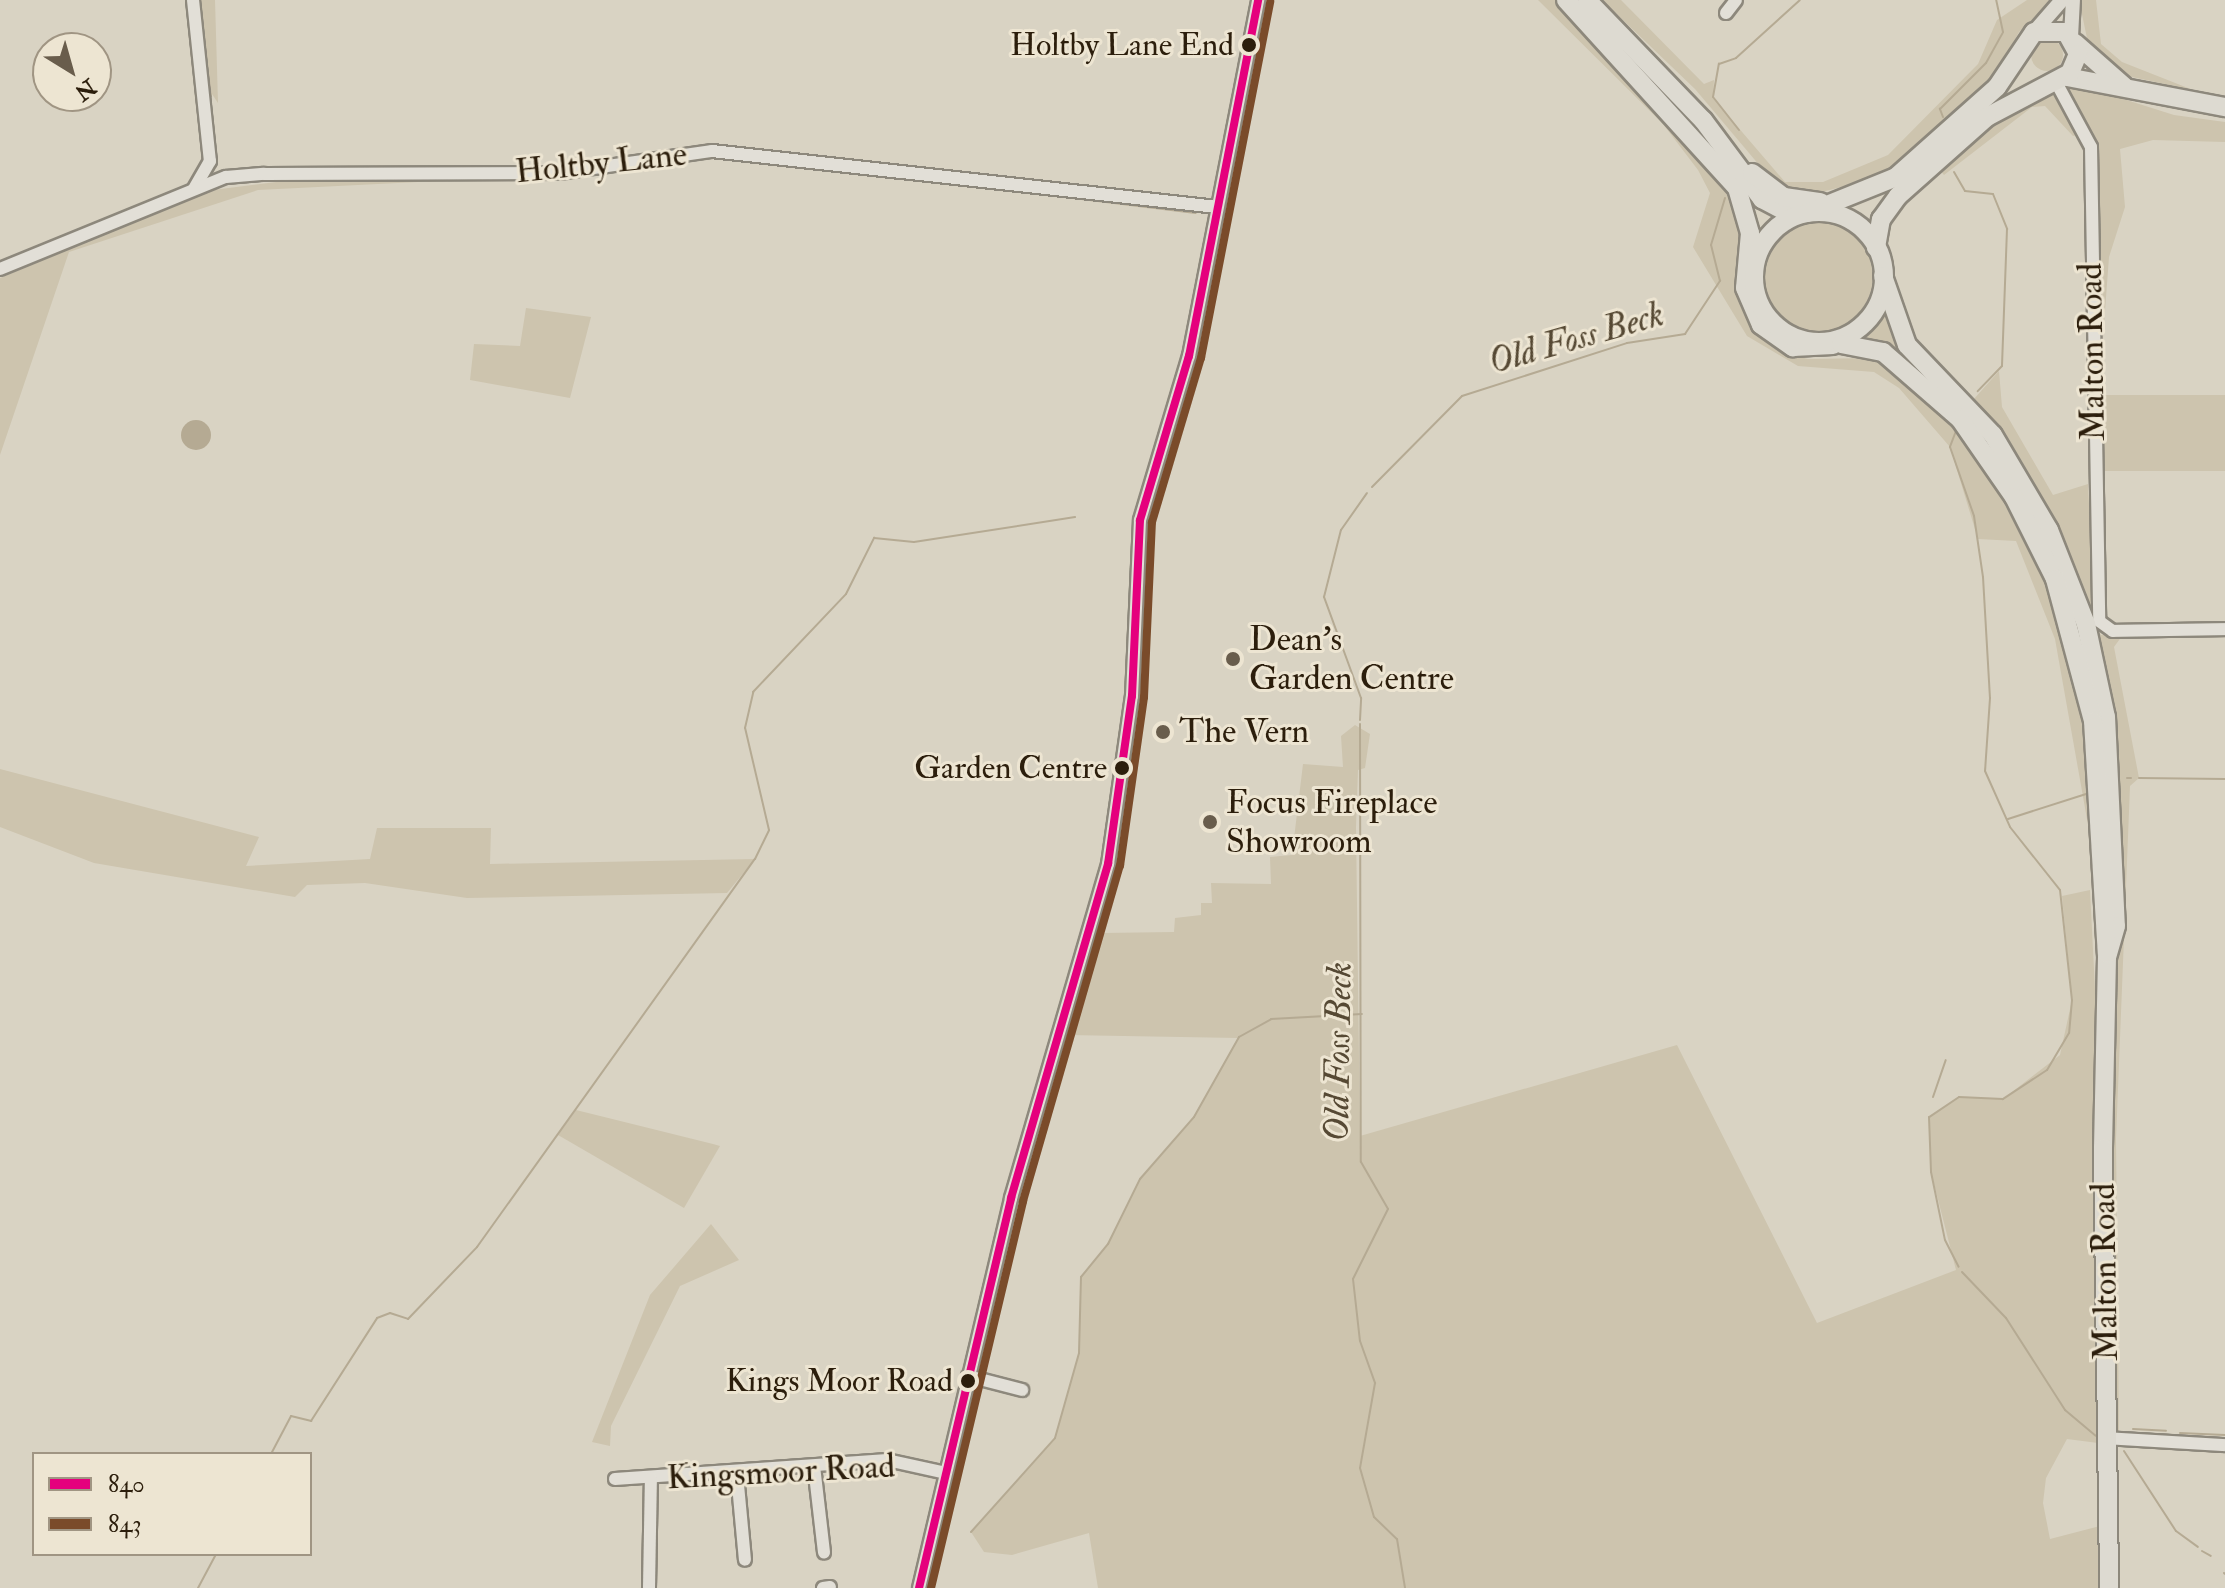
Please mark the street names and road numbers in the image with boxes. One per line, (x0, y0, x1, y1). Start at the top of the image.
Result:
street label: Holtby Lane (513, 134, 689, 192)
street label: Malton Road (2070, 263, 2114, 441)
street label: Malton Road (2083, 1183, 2127, 1361)
street label: Kingsmoor Road (666, 1446, 896, 1498)

